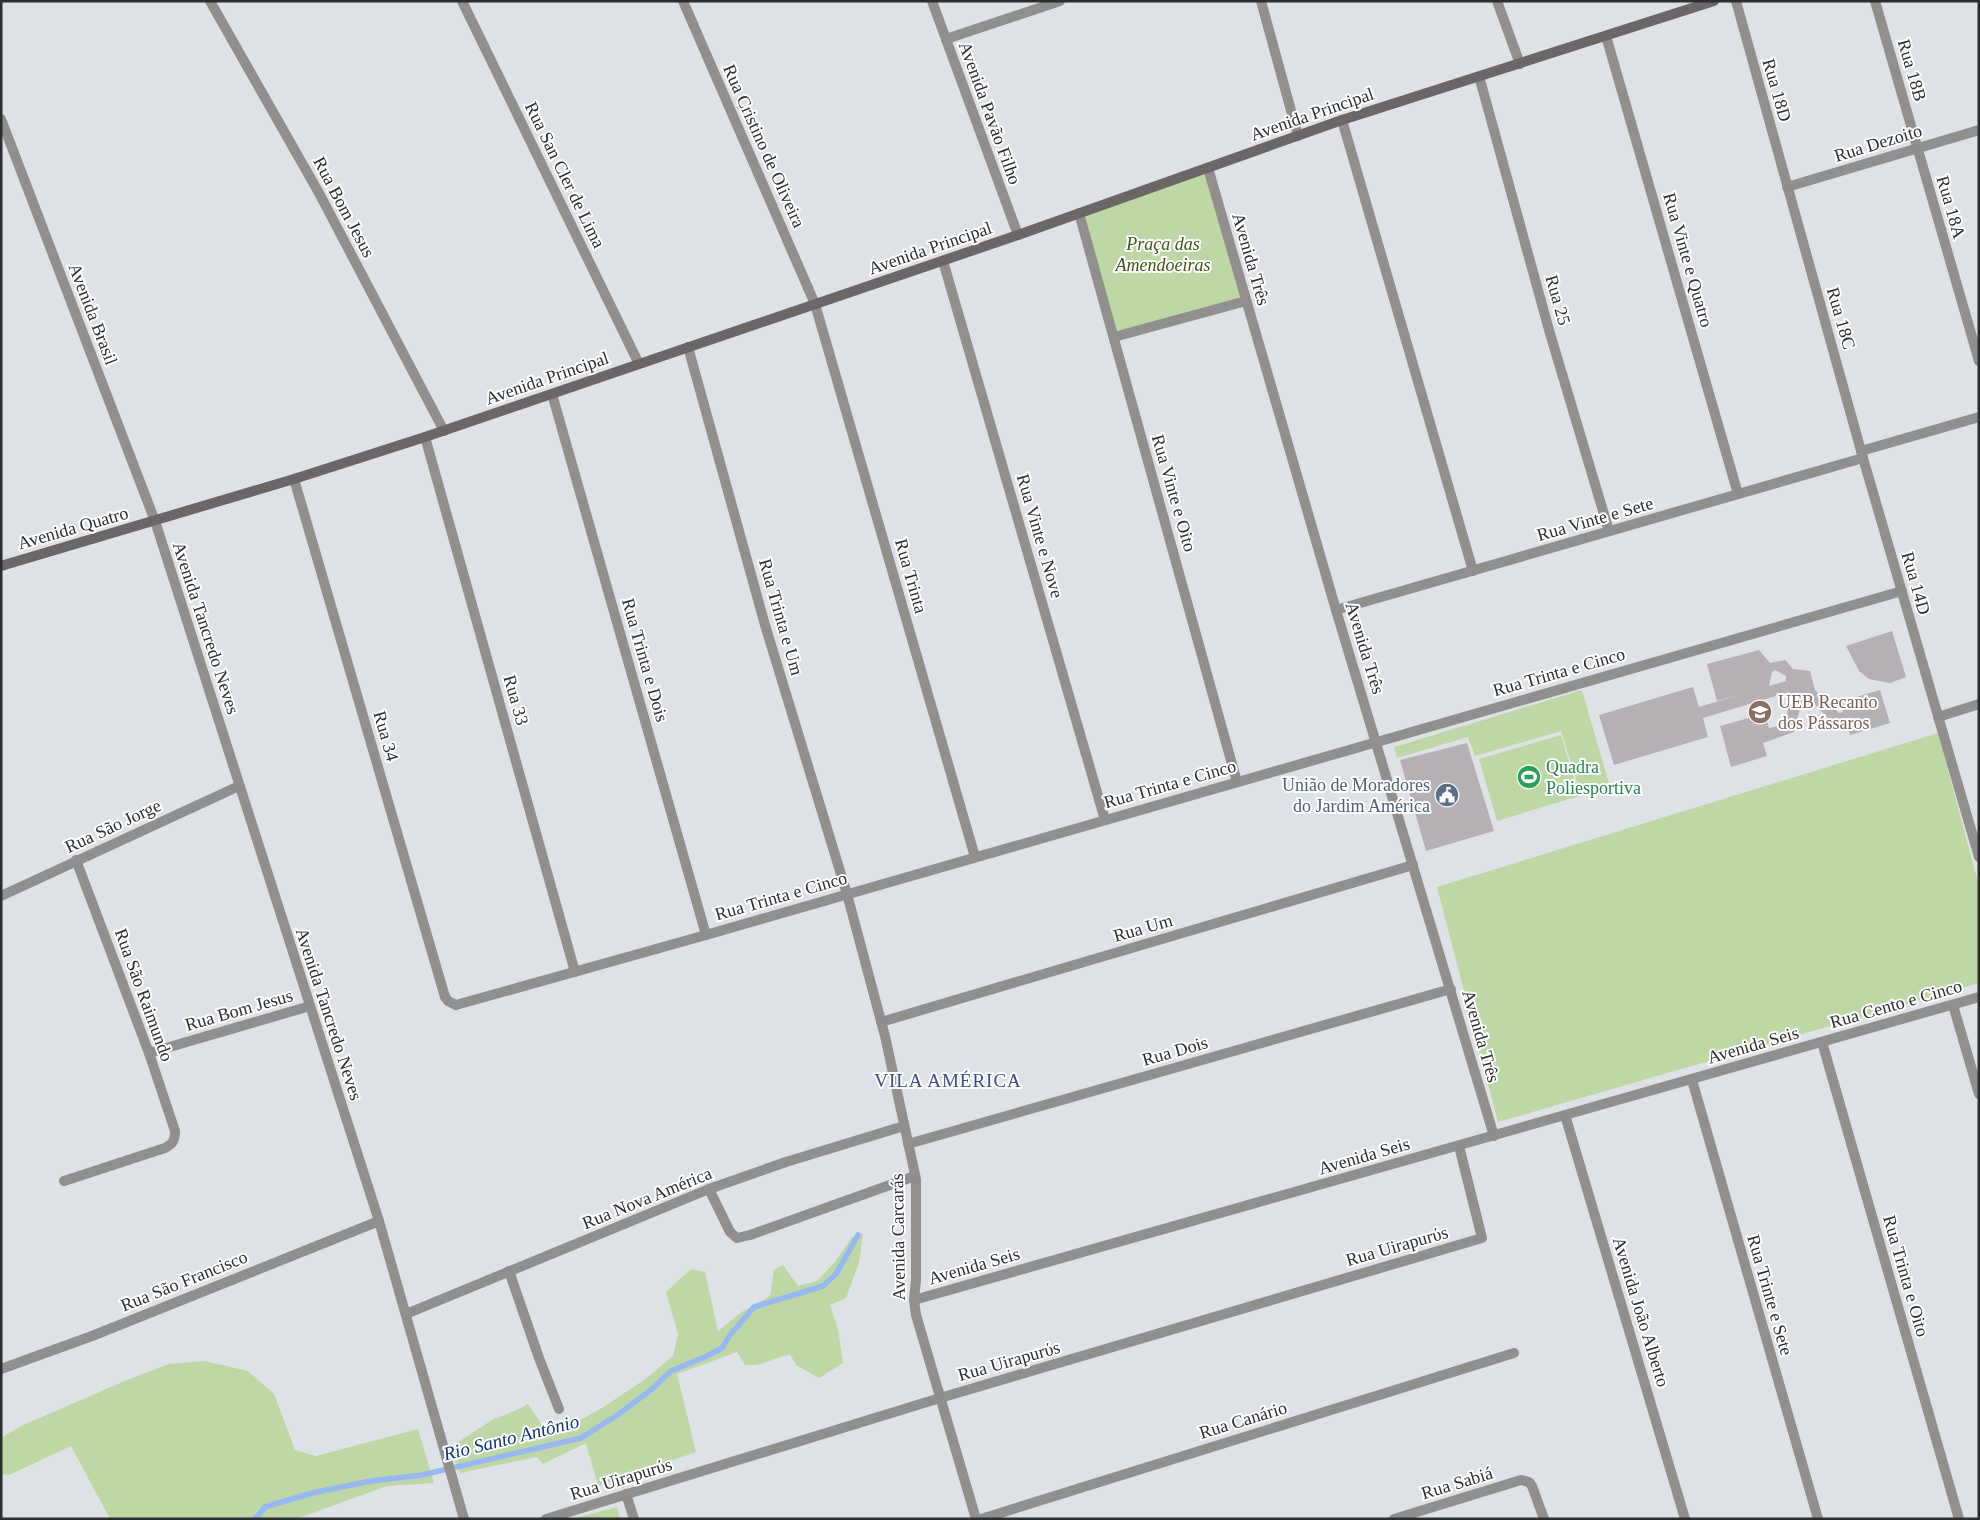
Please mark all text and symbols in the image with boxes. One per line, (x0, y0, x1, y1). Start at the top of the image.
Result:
street label: Rua 18B (1894, 37, 1930, 103)
street label: Avenida Pavão Filho (955, 39, 1025, 187)
street label: Rua 18D (1758, 56, 1796, 124)
street label: Rua Cristino de Oliveira (719, 61, 809, 231)
street label: Avenida Principal (1248, 84, 1376, 144)
street label: Rua San Cler de Lima (521, 99, 609, 251)
street label: Rua Dezoito (1832, 120, 1924, 166)
street label: Rua Bom Jesus (309, 153, 379, 261)
street label: Rua 18A (1932, 173, 1970, 241)
street label: Rua Vinte e Quatro (1659, 190, 1717, 330)
street label: Avenida Três (1228, 211, 1274, 307)
street label: Avenida Principal (866, 218, 994, 278)
park label: Praça das Amendoeiras (1115, 234, 1210, 275)
street label: Avenida Brasil (64, 260, 122, 368)
street label: Rua 25 (1541, 272, 1575, 328)
street label: Rua 18C (1823, 285, 1859, 351)
street label: Avenida Principal (483, 348, 611, 408)
street label: Rua Vinte e Oito (1148, 432, 1200, 554)
street label: Rua Vinte e Nove (1013, 472, 1067, 600)
street label: Rua Vinte e Sete (1535, 493, 1655, 545)
street label: Avenida Quatro (15, 503, 131, 553)
street label: Rua Trinta (891, 536, 931, 616)
street label: Avenida Tancredo Neves (169, 539, 243, 717)
street label: Rua 14D (1897, 549, 1935, 617)
street label: Rua Trinta e Um (755, 556, 807, 678)
street label: Rua Trinta e Dois (618, 596, 672, 724)
street label: Avenida Três (1342, 600, 1388, 696)
street label: Rua Trinta e Cinco (1491, 644, 1627, 700)
street label: Rua 33 (499, 672, 533, 728)
place label: UEB Recanto dos Pássaros (1778, 692, 1877, 733)
school or university icon: UEB Recanto dos Pássaros (1747, 699, 1773, 725)
street label: Rua 34 (369, 708, 403, 764)
street label: Rua Trinta e Cinco (1102, 756, 1238, 812)
place label: Quadra Poliesportiva (1546, 757, 1641, 798)
sports icon: Quadra Poliesportiva (1516, 764, 1542, 790)
place label: União de Moradores do Jardim América (1282, 775, 1430, 816)
public building icon: União de Moradores do Jardim América (1434, 782, 1460, 808)
street label: Rua São Jorge (62, 795, 164, 857)
street label: Rua Trinta e Cinco (713, 868, 849, 924)
street label: Rua Um (1111, 910, 1175, 946)
street label: Avenida Tancredo Neves (292, 925, 366, 1103)
street label: Rua São Raimundo (111, 926, 177, 1064)
street label: Rua Cento e Cinco (1828, 976, 1964, 1032)
street label: Rua Bom Jesus (183, 985, 295, 1035)
street label: Avenida Três (1458, 988, 1504, 1084)
street label: Avenida Seis (1705, 1022, 1801, 1068)
street label: Rua Dois (1140, 1032, 1210, 1070)
district label: VILA AMÉRICA (874, 1070, 1022, 1091)
street label: Avenida Seis (1316, 1133, 1412, 1179)
street label: Rua Nova América (579, 1163, 715, 1233)
street label: Avenida Carcarás (887, 1173, 909, 1301)
street label: Rua Trinta e Oito (1879, 1213, 1933, 1339)
street label: Rua Uirapurύs (1344, 1222, 1450, 1270)
street label: Rua Trinte e Sete (1743, 1232, 1797, 1358)
street label: Avenida João Alberto (1609, 1235, 1673, 1389)
street label: Avenida Seis (926, 1243, 1022, 1289)
street label: Rua São Francisco (118, 1246, 250, 1316)
street label: Rua Uirapurύs (956, 1337, 1062, 1385)
street label: Rua Canário (1197, 1397, 1289, 1443)
water label: Rio Santo Antônio (440, 1410, 581, 1465)
street label: Rua Uirapurύs (568, 1454, 674, 1504)
street label: Rua Sabiá (1419, 1463, 1495, 1503)

